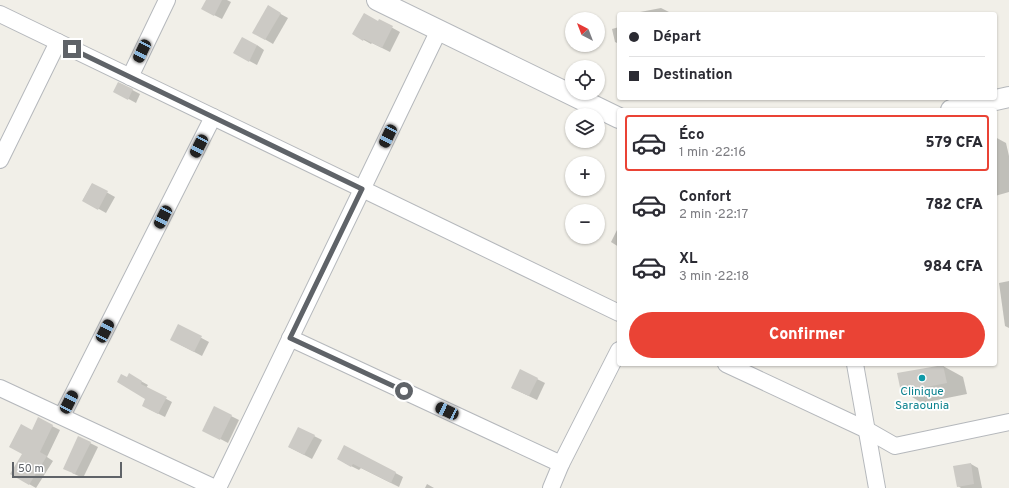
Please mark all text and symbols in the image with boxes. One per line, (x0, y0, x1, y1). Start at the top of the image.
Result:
north arrow (565, 12, 605, 52)
map controls (565, 12, 605, 244)
text: Départ (653, 28, 701, 47)
car (131, 38, 153, 64)
route end (63, 40, 81, 58)
button: locate (565, 60, 605, 100)
text: Destination (653, 66, 733, 85)
button: layers (565, 108, 605, 148)
car (377, 123, 399, 149)
icon: car (631, 125, 667, 161)
text: Éco (679, 126, 704, 145)
car (188, 133, 210, 159)
text: 579 CFA (925, 134, 983, 153)
text: 1 min · 22:16 (679, 145, 746, 161)
button: + (565, 156, 605, 196)
icon: car (631, 187, 667, 223)
text: Confort (679, 188, 731, 207)
text: 782 CFA (926, 196, 983, 215)
car (152, 204, 174, 230)
button: − (565, 204, 605, 244)
text: 2 min · 22:17 (679, 207, 748, 223)
icon: car (631, 249, 667, 285)
text: XL (679, 250, 697, 269)
text: 984 CFA (923, 258, 983, 277)
text: 3 min · 22:18 (679, 269, 749, 285)
button: Confirmer (629, 312, 985, 358)
car (94, 318, 116, 344)
marker: Clinique Saraounia (917, 373, 927, 383)
route start (395, 382, 413, 400)
place label: Clinique Saraounia (895, 384, 949, 414)
car (58, 389, 80, 415)
car (434, 400, 460, 422)
scale bar (12, 460, 122, 479)
text: 50 m (18, 462, 44, 476)

